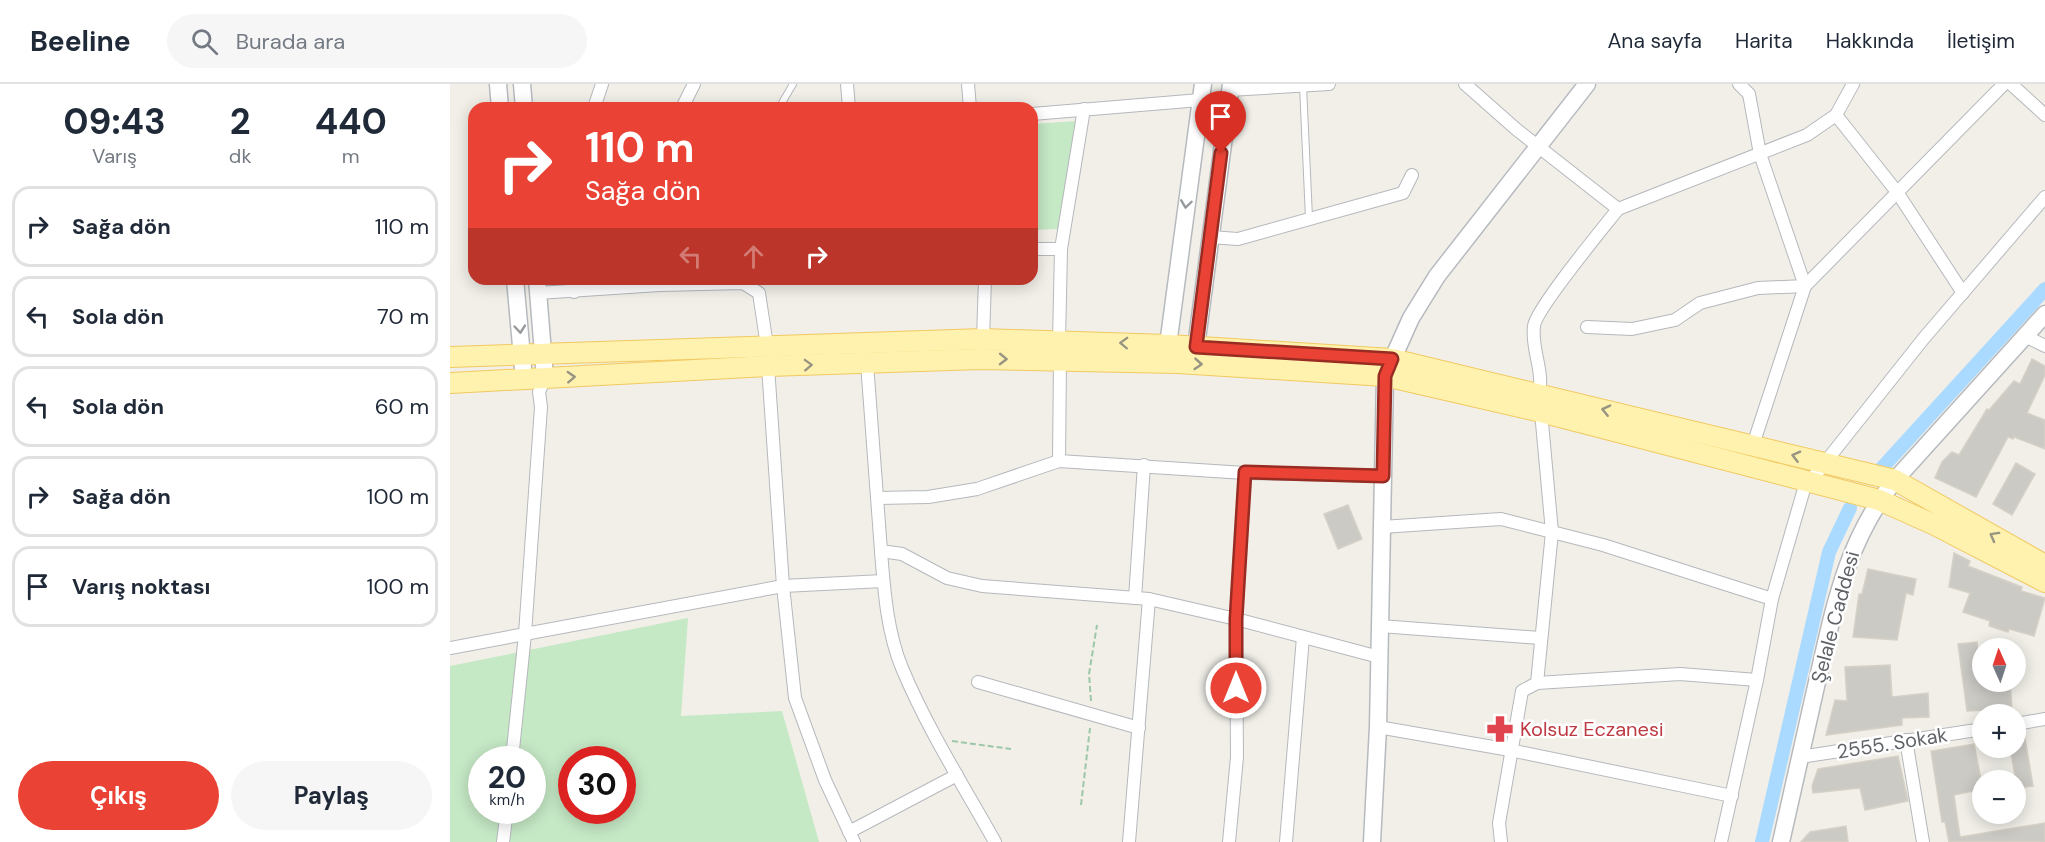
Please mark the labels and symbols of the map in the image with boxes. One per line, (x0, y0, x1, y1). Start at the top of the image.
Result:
pin (1195, 91, 1246, 153)
one-way arrow (1181, 200, 1193, 209)
one-way arrow (513, 324, 526, 334)
one-way arrow (1119, 337, 1128, 350)
one-way arrow (998, 353, 1007, 365)
one-way arrow (1193, 357, 1202, 370)
one-way arrow (804, 358, 813, 371)
one-way arrow (567, 370, 576, 383)
one-way arrow (1601, 405, 1611, 418)
one-way arrow (1791, 451, 1801, 464)
one-way arrow (1990, 532, 2000, 544)
street label: Şelale Caddesi (1805, 548, 1865, 686)
north arrow (1972, 638, 2026, 692)
position arrow (1204, 656, 1268, 720)
pharmacy icon: Kolsuz Eczanesi (1485, 714, 1515, 744)
place label: Kolsuz Eczanesi (1520, 716, 1663, 742)
street label: 2555. Sokak (1835, 721, 1949, 765)
speed limit sign: 30 (558, 746, 636, 824)

